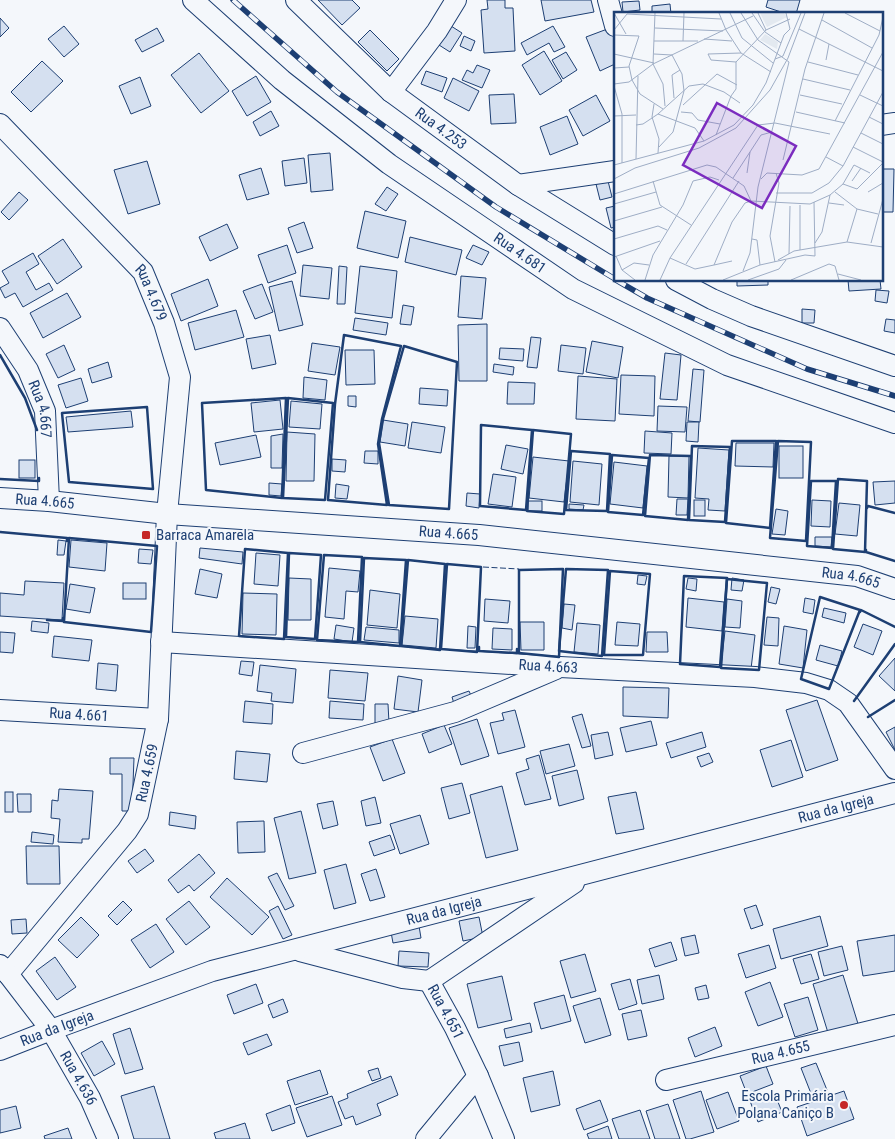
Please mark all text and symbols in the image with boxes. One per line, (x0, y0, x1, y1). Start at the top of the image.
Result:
inset map (614, 12, 882, 281)
street label: Rua 4.253 (412, 104, 470, 153)
street label: Rua 4.681 (490, 229, 550, 277)
street label: Rua 4.679 (131, 260, 171, 323)
street label: Rua 4.667 (24, 377, 55, 438)
street label: Rua 4.665 (15, 490, 75, 513)
street label: Rua 4.665 (418, 522, 479, 544)
place label: Barraca Amarela (156, 526, 254, 544)
marker: Barraca Amarela (140, 529, 152, 541)
street label: Rua 4.665 (821, 563, 883, 592)
street label: Rua 4.663 (518, 655, 578, 677)
street label: Rua 4.661 (49, 704, 109, 725)
street label: Rua 4.659 (132, 742, 162, 804)
street label: Rua da Igreja (796, 790, 876, 827)
street label: Rua da Igreja (404, 892, 484, 929)
street label: Rua 4.651 (424, 981, 468, 1042)
street label: Rua da Igreja (18, 1006, 96, 1050)
street label: Rua 4.655 (750, 1037, 812, 1068)
street label: Rua 4.636 (56, 1048, 101, 1108)
place label: Escola Primária Polana Caniço B (737, 1087, 834, 1122)
marker: Escola Primária Polana Caniço B (838, 1099, 850, 1111)

